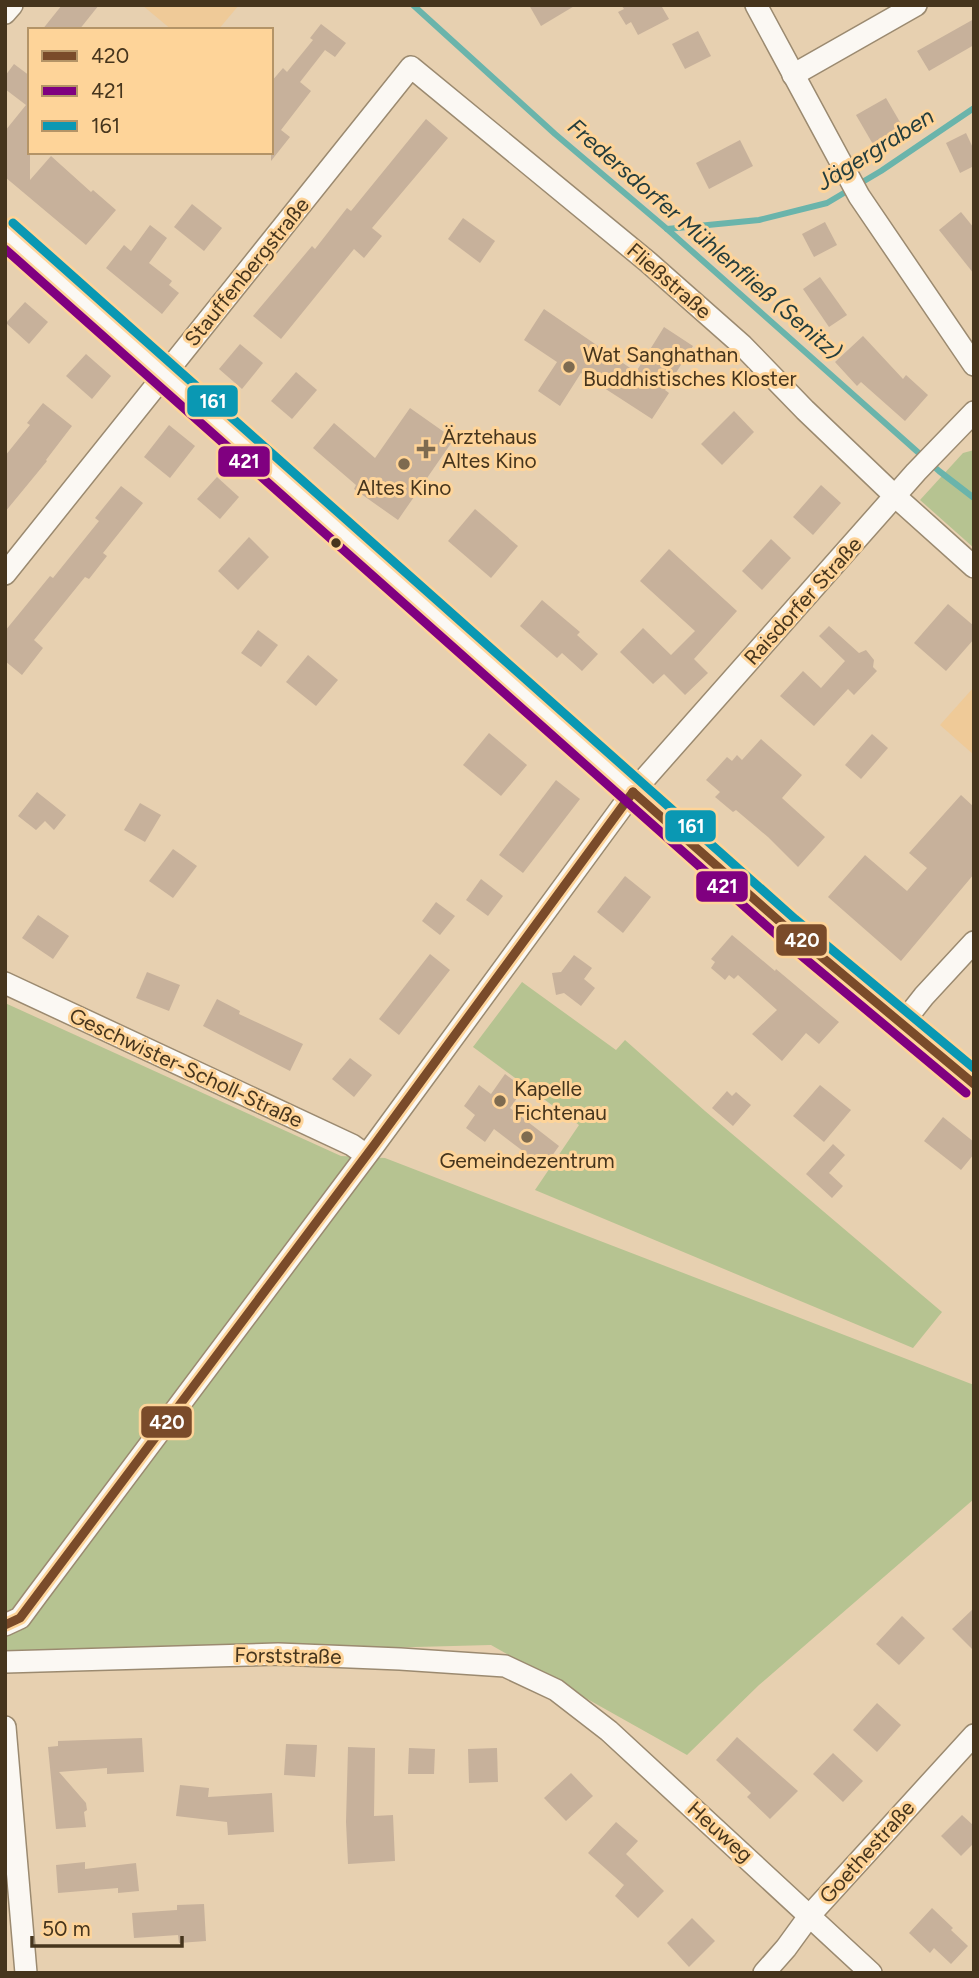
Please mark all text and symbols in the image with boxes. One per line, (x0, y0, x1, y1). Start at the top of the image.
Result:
legend (28, 28, 273, 154)
text: 420 (91, 43, 129, 68)
text: 421 (91, 78, 124, 103)
water label: Jägergraben (810, 102, 939, 197)
water label: Fredersdorfer Mühlenfließ (Senitz) (562, 112, 848, 366)
text: 161 (91, 113, 120, 138)
street label: Stauffenbergstraße (179, 192, 314, 351)
street label: Fließstraße (622, 237, 716, 324)
place label: Wat Sanghathan Buddhistisches Kloster (583, 342, 797, 391)
marker: Wat Sanghathan Buddhistisches Kloster (561, 359, 577, 375)
line badge: 161 (186, 384, 239, 418)
text: 161 (199, 390, 227, 413)
place label: Ärztehaus Altes Kino (442, 424, 537, 473)
marker: Ärztehaus Altes Kino (416, 439, 436, 459)
line badge: 421 (217, 445, 271, 478)
text: 421 (228, 450, 260, 473)
marker: Altes Kino (396, 456, 412, 472)
place label: Altes Kino (357, 475, 451, 500)
street label: Raisdorfer Straße (739, 532, 867, 670)
unlabelled marker (329, 536, 343, 550)
line badge: 161 (664, 809, 717, 843)
text: 161 (677, 815, 705, 838)
line badge: 421 (695, 870, 749, 903)
text: 421 (706, 875, 738, 898)
line badge: 420 (775, 923, 828, 957)
text: 420 (784, 929, 820, 952)
street label: Geschwister-Scholl-Straße (66, 1002, 307, 1133)
place label: Kapelle Fichtenau (514, 1076, 607, 1125)
marker: Kapelle Fichtenau (492, 1093, 508, 1109)
marker: Gemeindezentrum (519, 1129, 535, 1145)
place label: Gemeindezentrum (439, 1148, 615, 1173)
line badge: 420 (140, 1405, 193, 1439)
text: 420 (149, 1411, 185, 1434)
street label: Forststraße (234, 1642, 342, 1669)
street label: Goethestraße (814, 1795, 919, 1908)
street label: Heuweg (683, 1796, 758, 1867)
scale bar (32, 1904, 182, 1948)
text: 50 m (42, 1916, 91, 1941)

